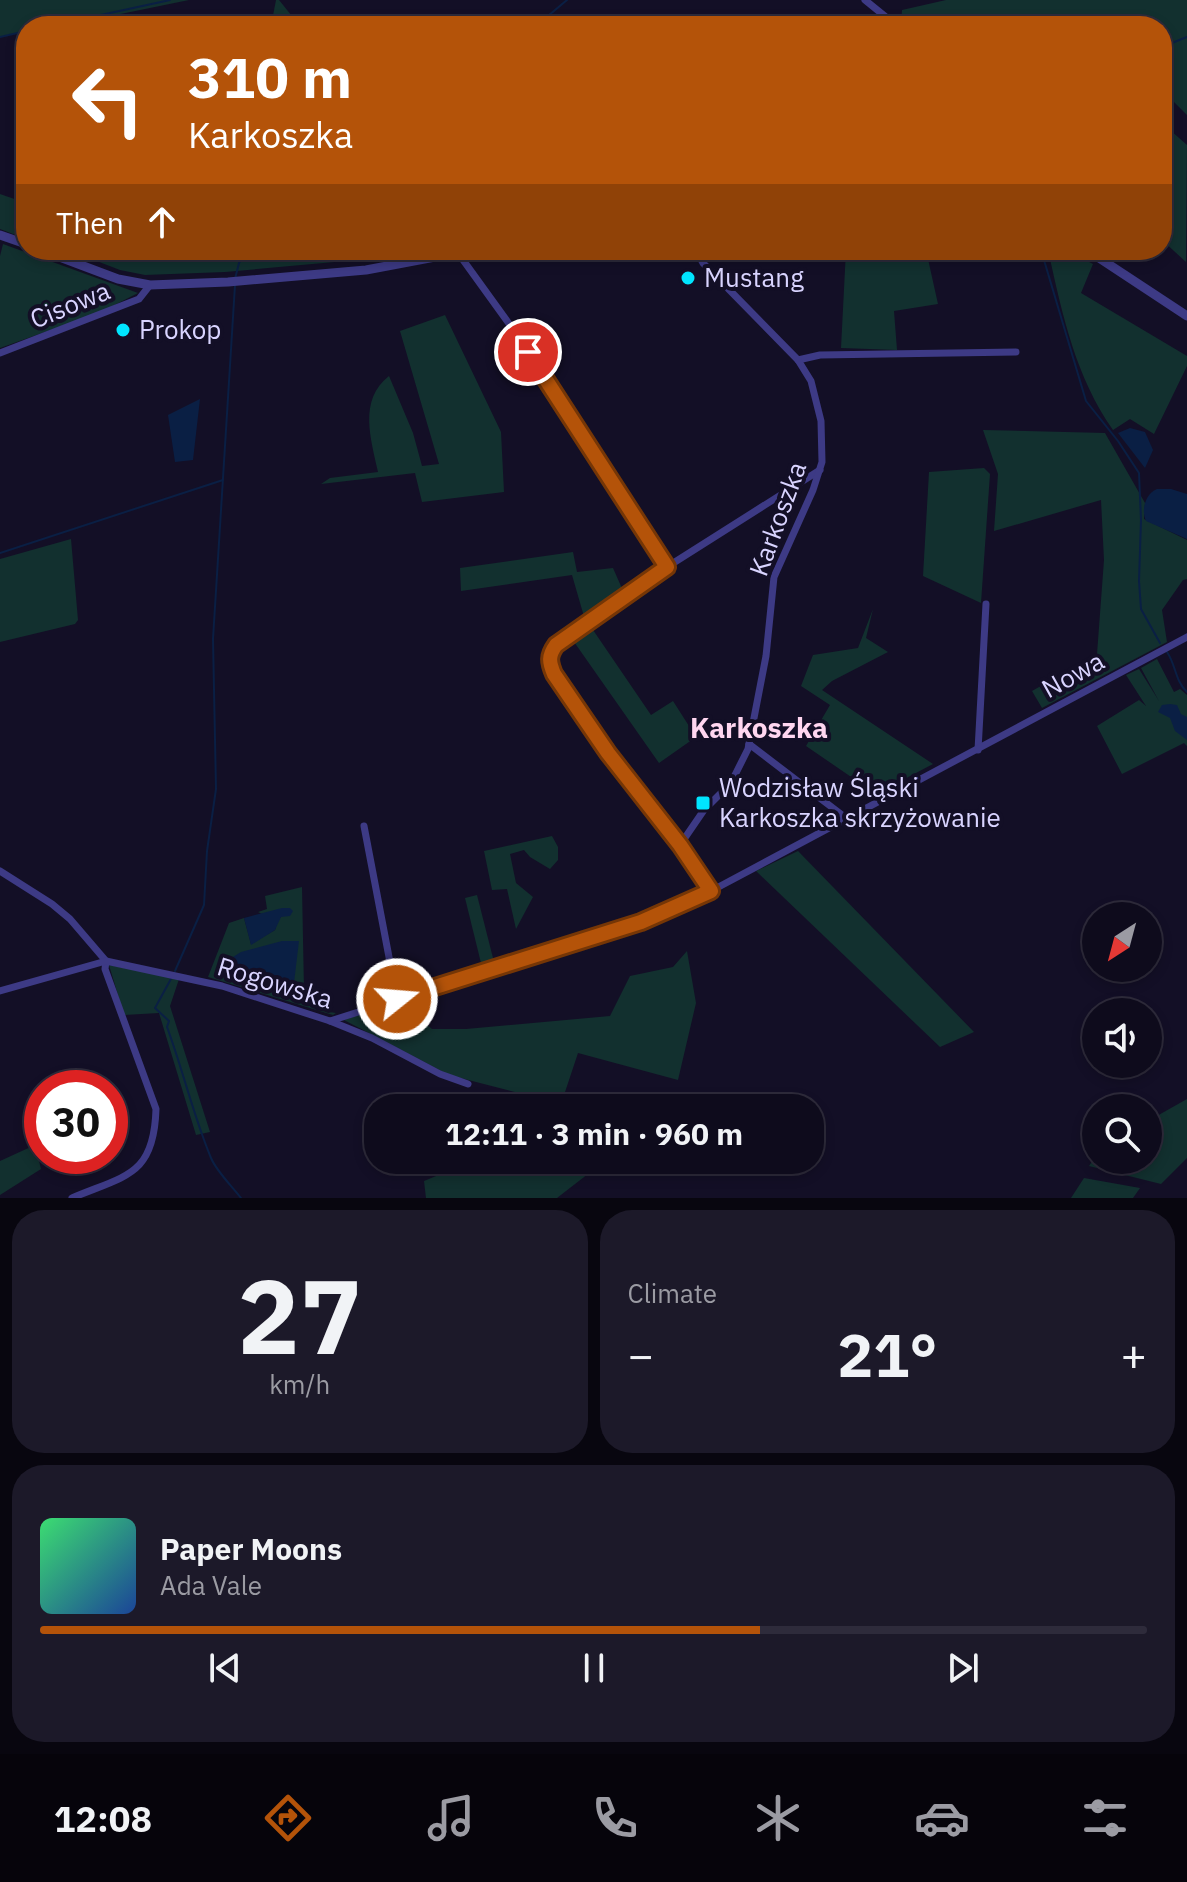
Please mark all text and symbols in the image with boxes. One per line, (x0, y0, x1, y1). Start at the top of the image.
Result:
text: 310 m (188, 41, 352, 113)
icon: left (56, 48, 160, 152)
text: Karkoszka (188, 111, 353, 158)
icon: ahead (140, 200, 184, 244)
text: Then (56, 203, 124, 242)
place label: Mustang (704, 260, 804, 294)
marker: Mustang (679, 269, 697, 287)
street label: Cisowa (25, 273, 115, 335)
place label: Prokop (139, 312, 221, 346)
pin (494, 318, 562, 386)
marker: Prokop (114, 321, 132, 339)
icon: arrive (506, 330, 550, 374)
street label: Karkoszka (741, 457, 813, 581)
street label: Nowa (1035, 643, 1110, 705)
district label: Karkoszka (690, 709, 828, 746)
place label: Wodzisław Śląski Karkoszka skrzyżowanie (719, 770, 1001, 834)
marker: Wodzisław Śląski Karkoszka skrzyżowanie (694, 794, 712, 812)
north arrow (1082, 902, 1162, 982)
map controls (1082, 902, 1162, 1174)
street label: Rogowska (213, 948, 337, 1016)
position arrow (355, 957, 439, 1041)
button: sound (1082, 998, 1162, 1078)
speed limit sign: 30 (24, 1070, 128, 1174)
button: search (1082, 1094, 1162, 1174)
text: 12:11 · 3 min · 960 m (445, 1114, 743, 1153)
text: 27 (237, 1247, 362, 1383)
text: Climate (628, 1276, 717, 1310)
text: 21° (837, 1315, 937, 1394)
text: − (628, 1326, 654, 1383)
text: + (1121, 1326, 1147, 1383)
text: km/h (269, 1367, 330, 1401)
text: Paper Moons (160, 1529, 342, 1568)
text: Ada Vale (160, 1568, 262, 1602)
icon: previous (203, 1646, 247, 1690)
icon: pause (572, 1646, 616, 1690)
icon: next (941, 1646, 985, 1690)
icon: directions (260, 1790, 316, 1846)
icon: music (423, 1790, 479, 1846)
icon: phone (587, 1790, 643, 1846)
icon: climate (750, 1790, 806, 1846)
icon: car (914, 1790, 970, 1846)
icon: filters (1077, 1790, 1133, 1846)
text: 12:08 (54, 1795, 152, 1842)

